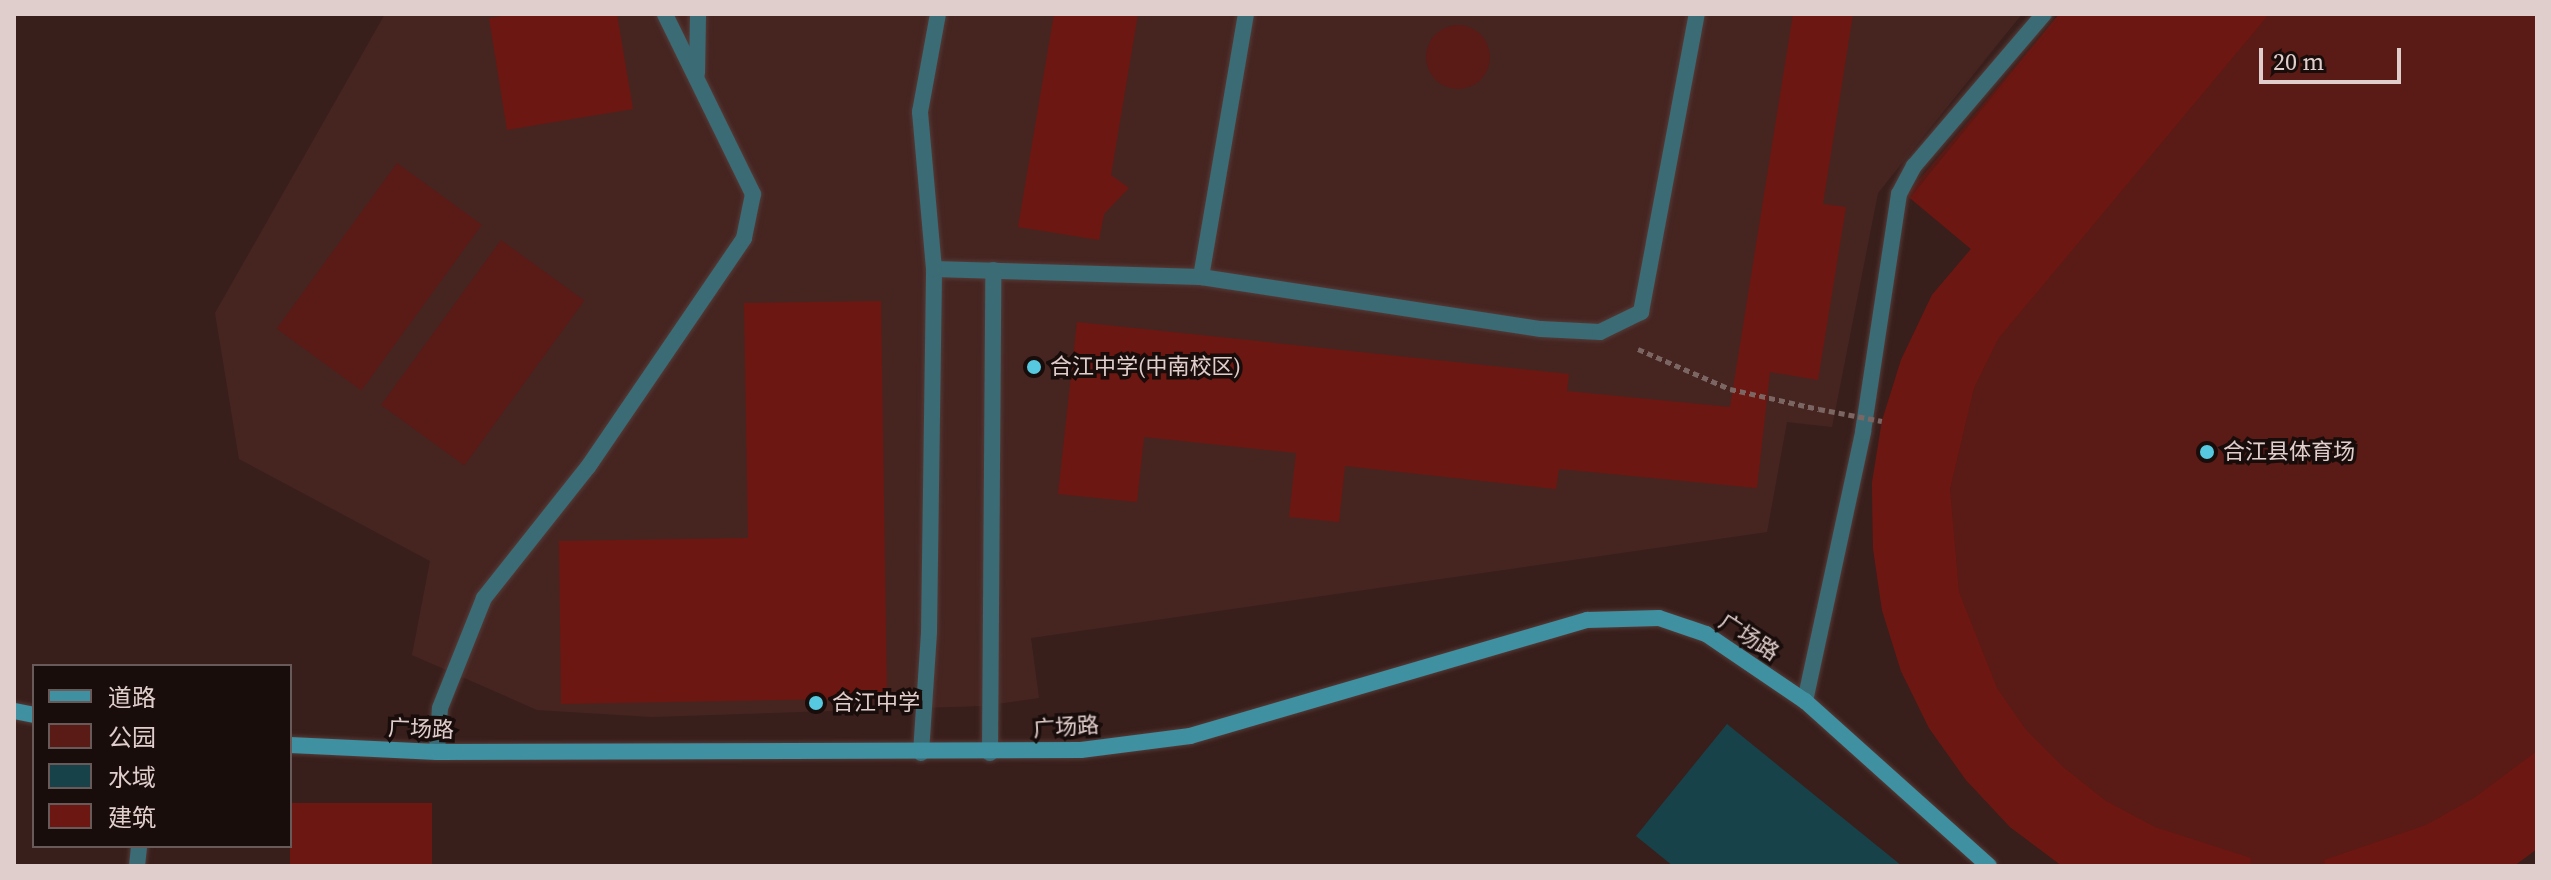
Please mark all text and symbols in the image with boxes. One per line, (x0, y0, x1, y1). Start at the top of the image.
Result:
scale bar (2263, 32, 2405, 82)
text: 20 m (2273, 45, 2324, 78)
place label: 合江中学(中南校区) (1050, 354, 1241, 380)
marker: 合江中学(中南校区) (1025, 358, 1043, 376)
place label: 合江县体育场 (2223, 439, 2355, 465)
marker: 合江县体育场 (2198, 443, 2216, 461)
street label: 广场路 (1714, 608, 1784, 666)
legend (32, 664, 292, 848)
text: 道路 (108, 681, 156, 714)
place label: 合江中学 (832, 690, 920, 716)
marker: 合江中学 (807, 694, 825, 712)
street label: 广场路 (1032, 712, 1100, 742)
street label: 广场路 (388, 715, 454, 743)
text: 公园 (108, 721, 156, 754)
text: 水域 (108, 761, 156, 794)
text: 建筑 (108, 801, 156, 834)

